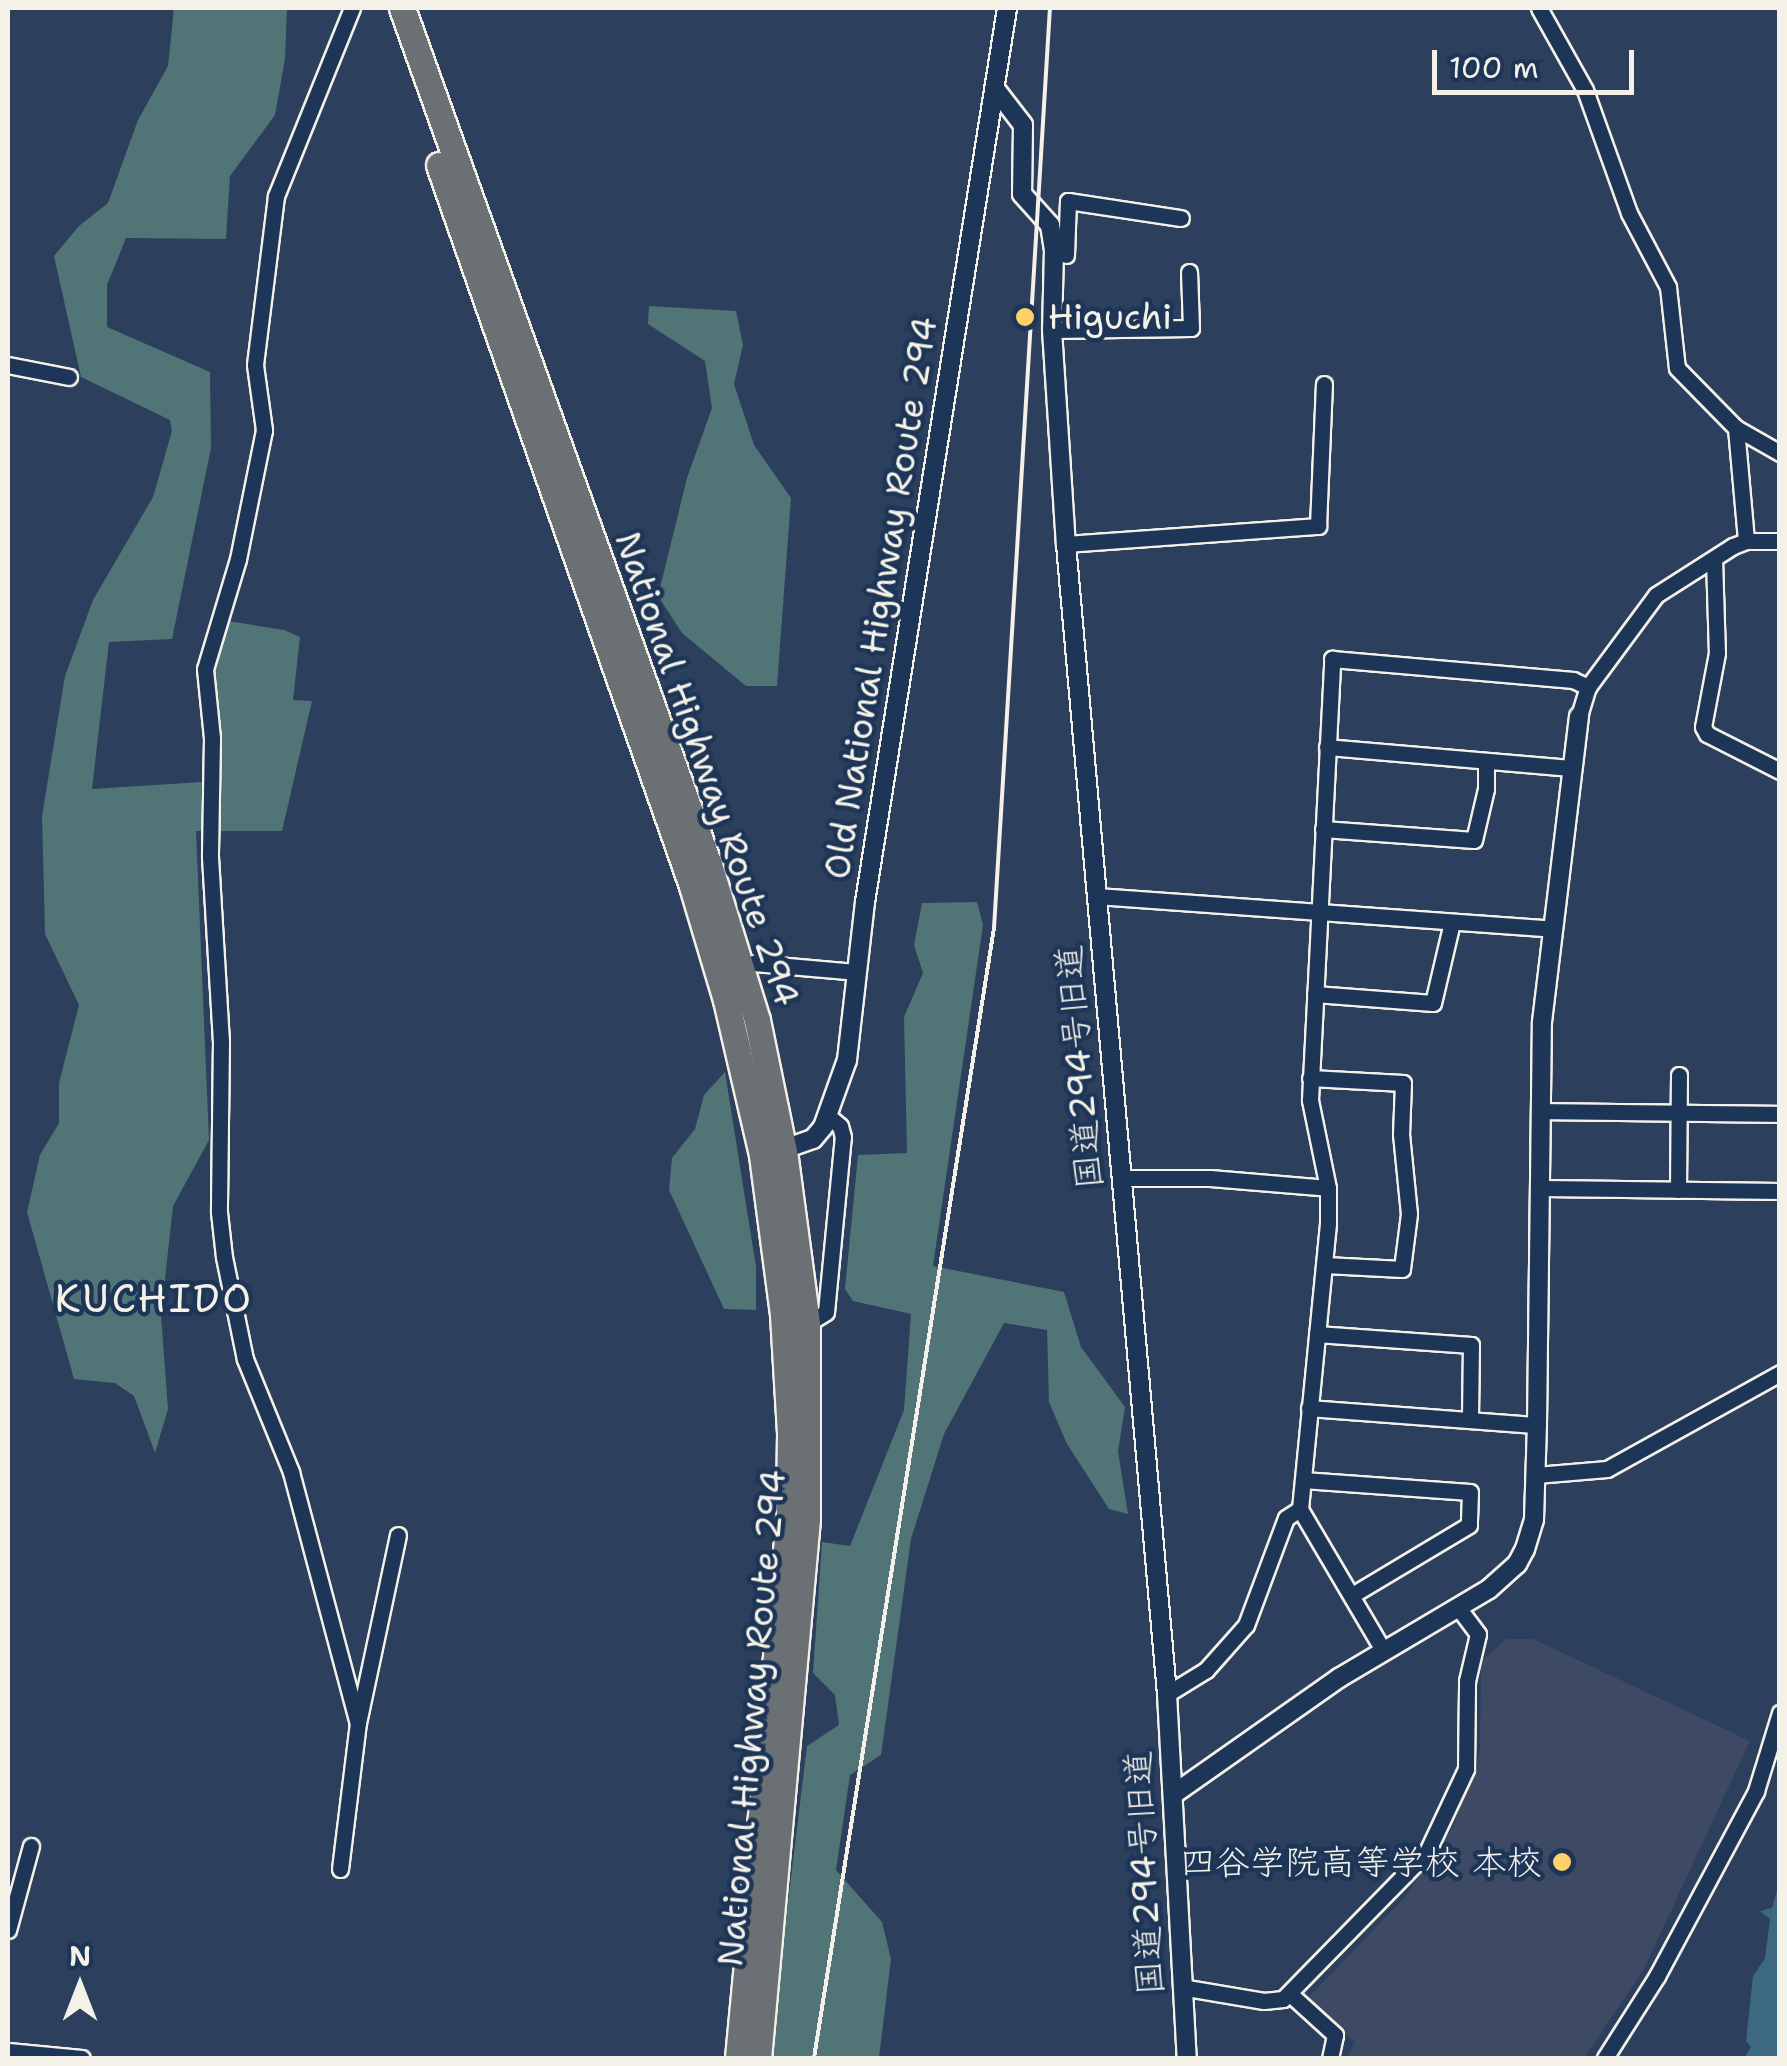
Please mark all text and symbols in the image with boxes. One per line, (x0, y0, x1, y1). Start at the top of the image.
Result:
scale bar (1437, 30, 1640, 92)
text: 100 m (1449, 47, 1539, 88)
place label: Higuchi (1048, 296, 1172, 338)
marker: Higuchi (1012, 304, 1038, 330)
street label: Old National Highway Route 294 (816, 314, 946, 882)
street label: National Highway Route 294 (606, 526, 808, 1012)
street label: 国道294号旧道 (1047, 943, 1111, 1191)
district label: KUCHIDO (55, 1274, 253, 1322)
street label: National Highway Route 294 (709, 1468, 795, 1968)
street label: 国道294号旧道 (1117, 1749, 1171, 1997)
place label: 四谷学院高等学校 本校 (1180, 1841, 1542, 1883)
marker: 四谷学院高等学校 本校 (1551, 1851, 1573, 1873)
north arrow (30, 1936, 130, 2036)
text: N (69, 1937, 91, 1975)

